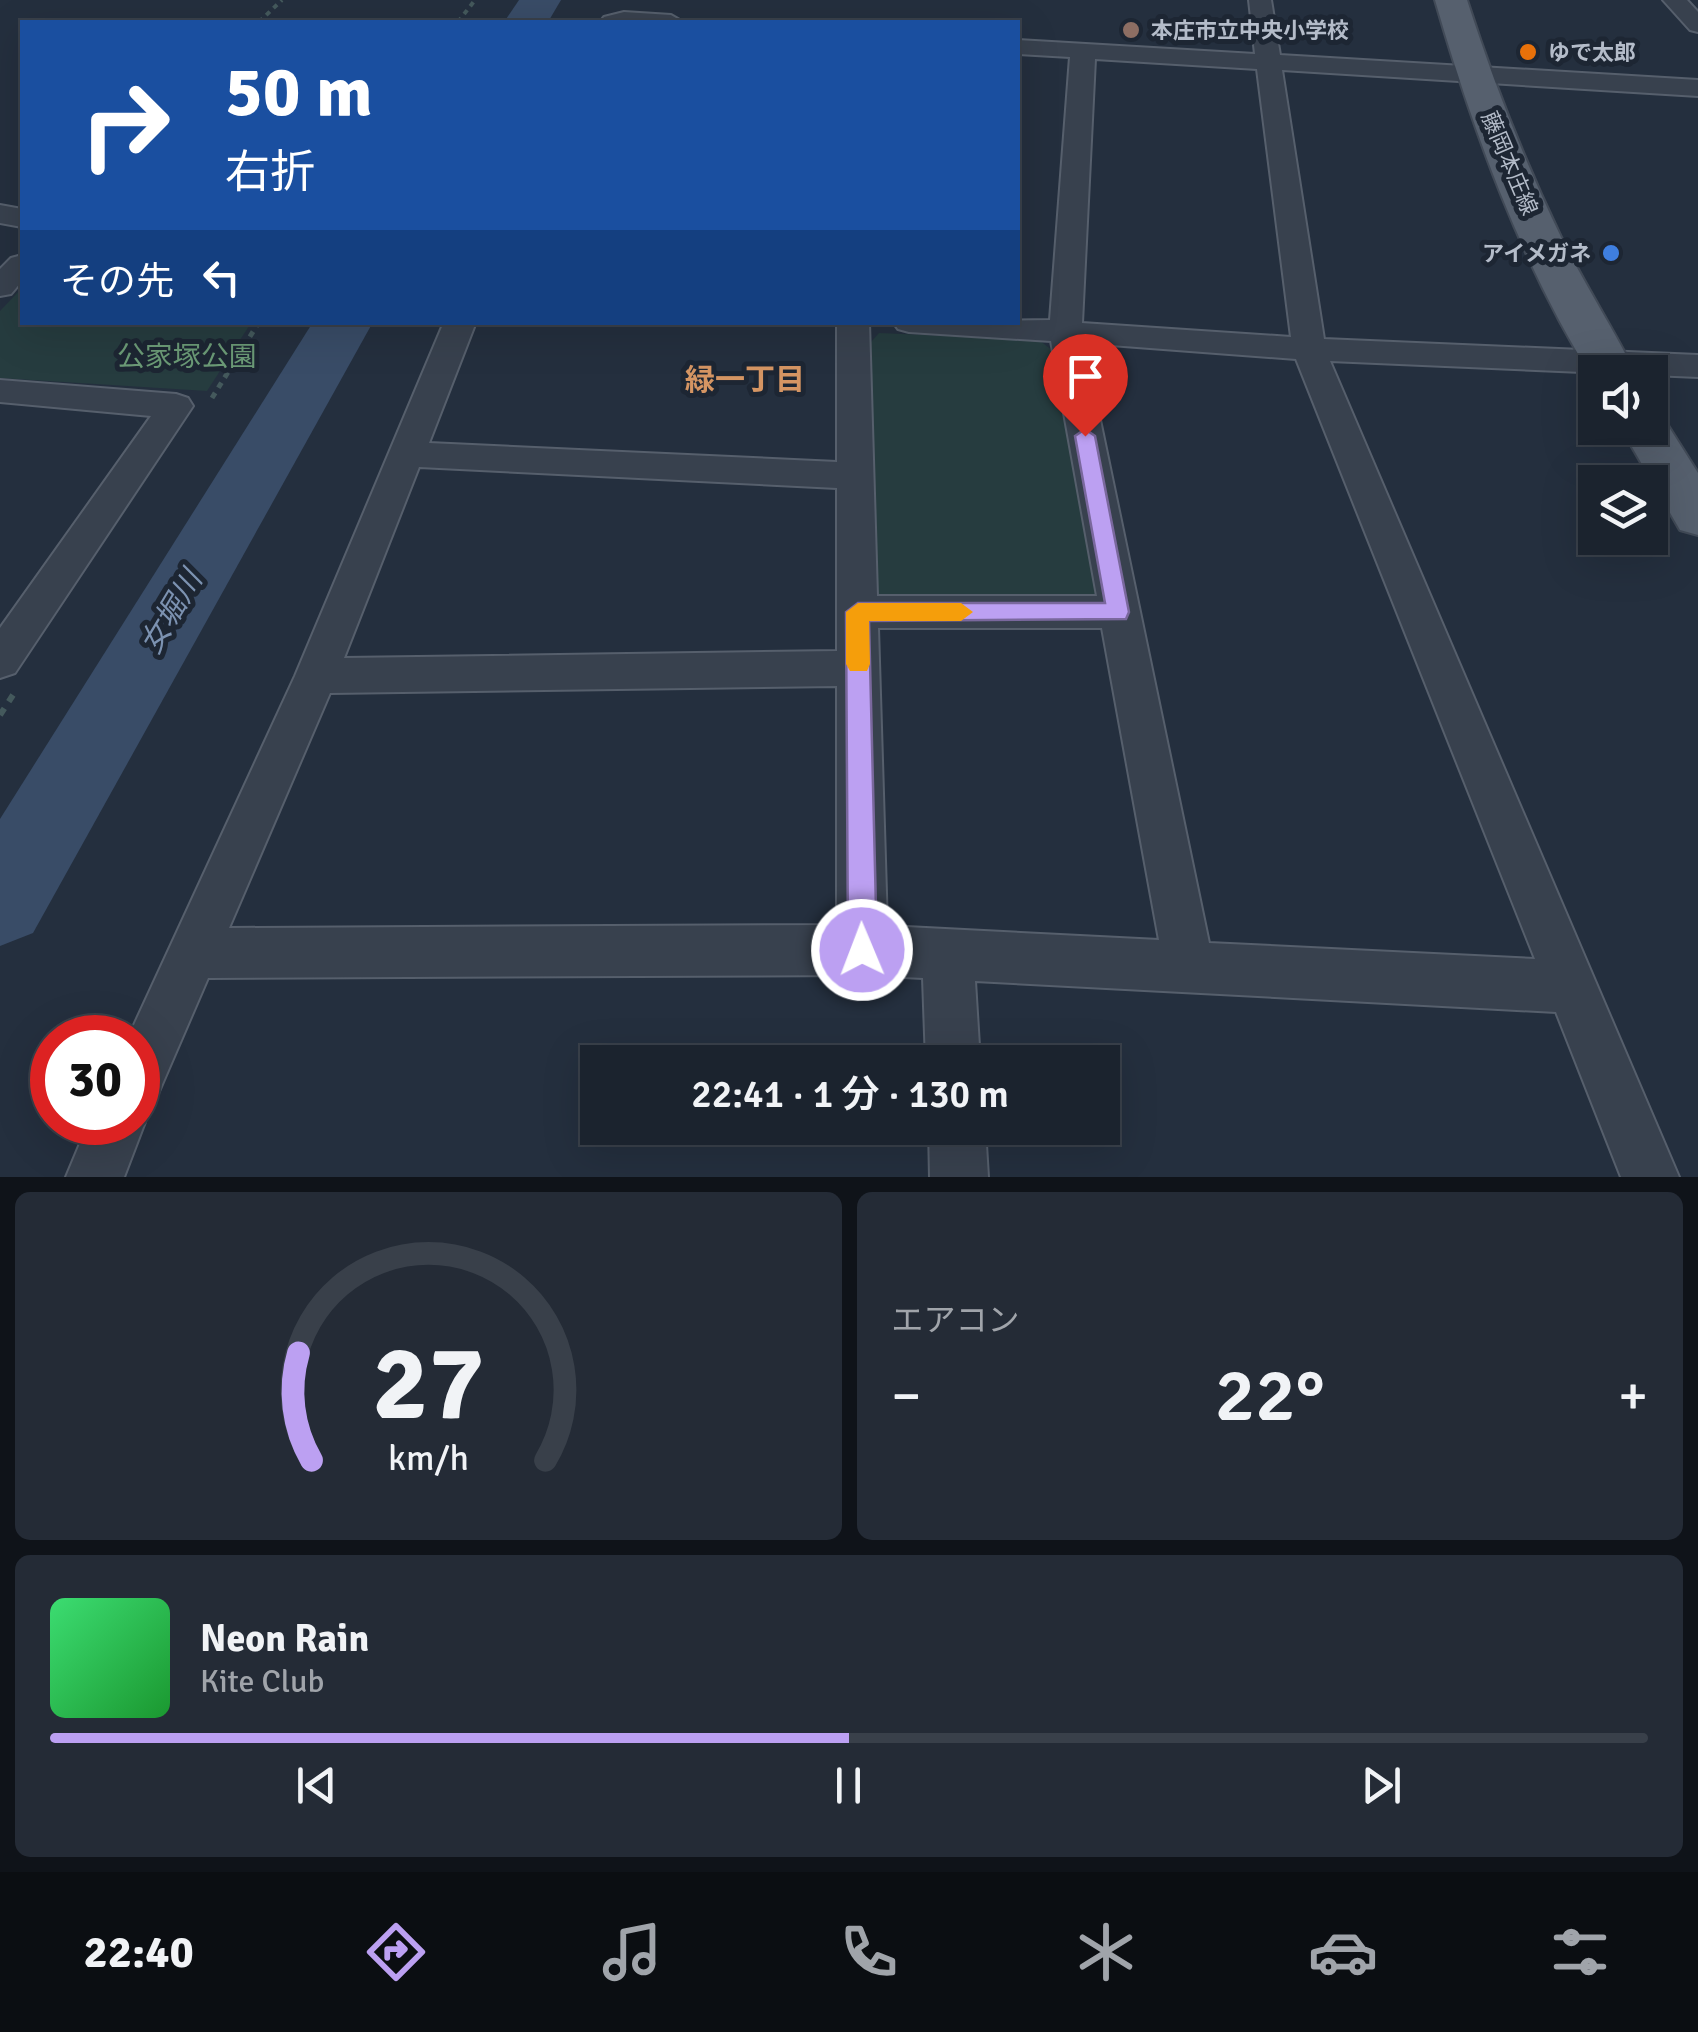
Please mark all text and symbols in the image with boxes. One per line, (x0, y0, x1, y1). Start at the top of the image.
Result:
place label: 本庄市立中央小学校 (1151, 17, 1349, 44)
marker: 本庄市立中央小学校 (1120, 19, 1142, 41)
place label: ゆで太郎 (1548, 39, 1636, 66)
marker: ゆで太郎 (1517, 41, 1539, 63)
text: 50 m (225, 49, 373, 135)
icon: right (60, 60, 190, 190)
street label: 藤岡本庄線 (1476, 107, 1543, 219)
text: 右折 (225, 145, 315, 200)
place label: アイメガネ (1482, 240, 1591, 267)
marker: アイメガネ (1600, 242, 1622, 264)
icon: left (194, 250, 249, 305)
text: その先 (60, 258, 174, 305)
pin (1043, 334, 1128, 437)
park label: 公家塚公園 (117, 340, 257, 374)
icon: arrive (1058, 349, 1113, 404)
map controls (1578, 355, 1668, 555)
button: sound (1578, 355, 1668, 445)
district label: 緑一丁目 (685, 362, 805, 399)
button: layers (1578, 465, 1668, 555)
water label: 女堀川 (132, 562, 212, 660)
position arrow (810, 898, 914, 1002)
speed limit sign: 30 (30, 1015, 160, 1145)
text: 22:41 · 1 分 · 130 m (691, 1071, 1009, 1118)
text: エアコン (892, 1301, 1020, 1340)
text: 27 (372, 1320, 484, 1448)
text: 22° (1215, 1349, 1325, 1442)
text: − (892, 1362, 921, 1430)
text: + (1618, 1362, 1648, 1430)
text: km/h (388, 1436, 469, 1480)
text: Neon Rain (200, 1615, 369, 1662)
text: Kite Club (200, 1662, 324, 1701)
icon: previous (289, 1758, 344, 1813)
icon: pause (821, 1758, 876, 1813)
icon: next (1354, 1758, 1409, 1813)
icon: directions (361, 1917, 431, 1987)
icon: music (597, 1917, 667, 1987)
icon: phone (834, 1917, 904, 1987)
icon: climate (1071, 1917, 1141, 1987)
icon: car (1308, 1917, 1378, 1987)
icon: filters (1545, 1917, 1615, 1987)
text: 22:40 (83, 1925, 194, 1980)

